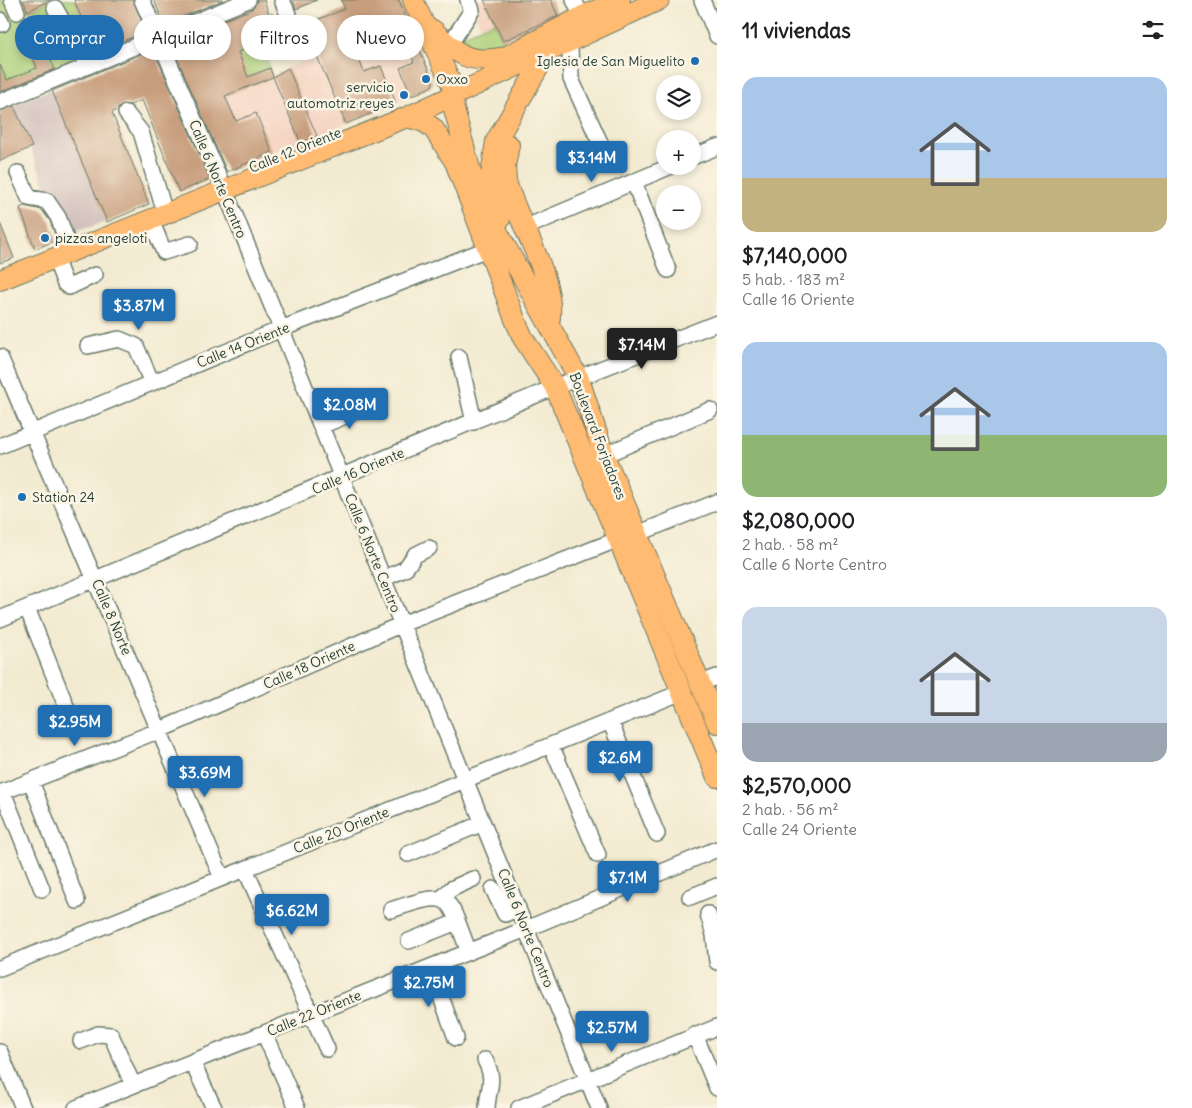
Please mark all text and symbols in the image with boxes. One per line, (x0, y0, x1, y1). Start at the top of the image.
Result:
chip: Comprar (15, 15, 124, 60)
chip: Alquilar (134, 15, 231, 60)
chip: Filtros (241, 15, 327, 60)
chip: Nuevo (337, 15, 424, 60)
icon: filters (1139, 16, 1167, 44)
text: 11 viviendas (742, 17, 851, 44)
place label: Iglesia de San Miguelito (537, 52, 685, 70)
marker: Iglesia de San Miguelito (689, 55, 701, 67)
place label: Oxxo (436, 70, 468, 88)
marker: Oxxo (420, 73, 432, 85)
map controls (656, 75, 701, 230)
button: layers (656, 75, 701, 120)
place label: servicio automotriz reyes (287, 78, 394, 112)
marker: servicio automotriz reyes (398, 89, 410, 101)
icon: home (910, 109, 1000, 199)
street label: Calle 6 Norte Centro (185, 117, 251, 241)
street label: Calle 12 Oriente (246, 123, 344, 177)
button: + (656, 130, 701, 175)
pin: $3.14M (551, 140, 633, 183)
text: $3.14M (567, 147, 617, 167)
button: − (656, 185, 701, 230)
place label: pizzas angeloti (55, 229, 147, 247)
marker: pizzas angeloti (39, 232, 51, 244)
text: $7,140,000 (742, 242, 848, 269)
text: 5 hab. · 183 m² (742, 269, 845, 289)
pin: $3.87M (98, 288, 180, 331)
text: Calle 16 Oriente (742, 289, 855, 309)
text: $3.87M (113, 295, 165, 315)
street label: Calle 14 Oriente (194, 318, 292, 372)
pin: $7.14M (601, 328, 683, 370)
text: $7.14M (618, 334, 666, 354)
street label: Boulevard Forjadores (565, 370, 631, 502)
icon: home (910, 374, 1000, 464)
pin: $2.08M (309, 388, 391, 430)
text: $2.08M (323, 394, 377, 414)
street label: Calle 16 Oriente (309, 443, 407, 499)
place label: Station 24 (32, 488, 95, 506)
marker: Station 24 (16, 491, 28, 503)
street label: Calle 6 Norte Centro (341, 491, 405, 615)
text: $2,080,000 (742, 507, 855, 534)
text: 2 hab. · 58 m² (742, 534, 839, 554)
text: Calle 6 Norte Centro (742, 554, 887, 574)
street label: Calle 8 Norte (88, 576, 136, 658)
street label: Calle 18 Oriente (260, 637, 358, 693)
icon: home (910, 639, 1000, 729)
pin: $2.95M (34, 704, 116, 747)
text: $2.95M (49, 711, 101, 731)
pin: $2.6M (585, 740, 655, 783)
text: $2.6M (598, 747, 642, 767)
pin: $3.69M (164, 756, 246, 798)
text: $3.69M (179, 762, 231, 782)
text: $2,570,000 (742, 772, 852, 799)
text: 2 hab. · 56 m² (742, 799, 839, 819)
street label: Calle 20 Oriente (290, 803, 392, 857)
text: Calle 24 Oriente (742, 819, 857, 839)
pin: $7.1M (593, 860, 663, 903)
street label: Calle 6 Norte Centro (494, 866, 558, 990)
text: $7.1M (609, 867, 647, 887)
pin: $6.62M (251, 894, 333, 936)
text: $6.62M (266, 900, 318, 920)
pin: $2.75M (388, 966, 470, 1008)
text: $2.75M (404, 972, 454, 992)
street label: Calle 22 Oriente (264, 986, 364, 1040)
pin: $2.57M (571, 1010, 653, 1053)
text: $2.57M (587, 1017, 637, 1037)

